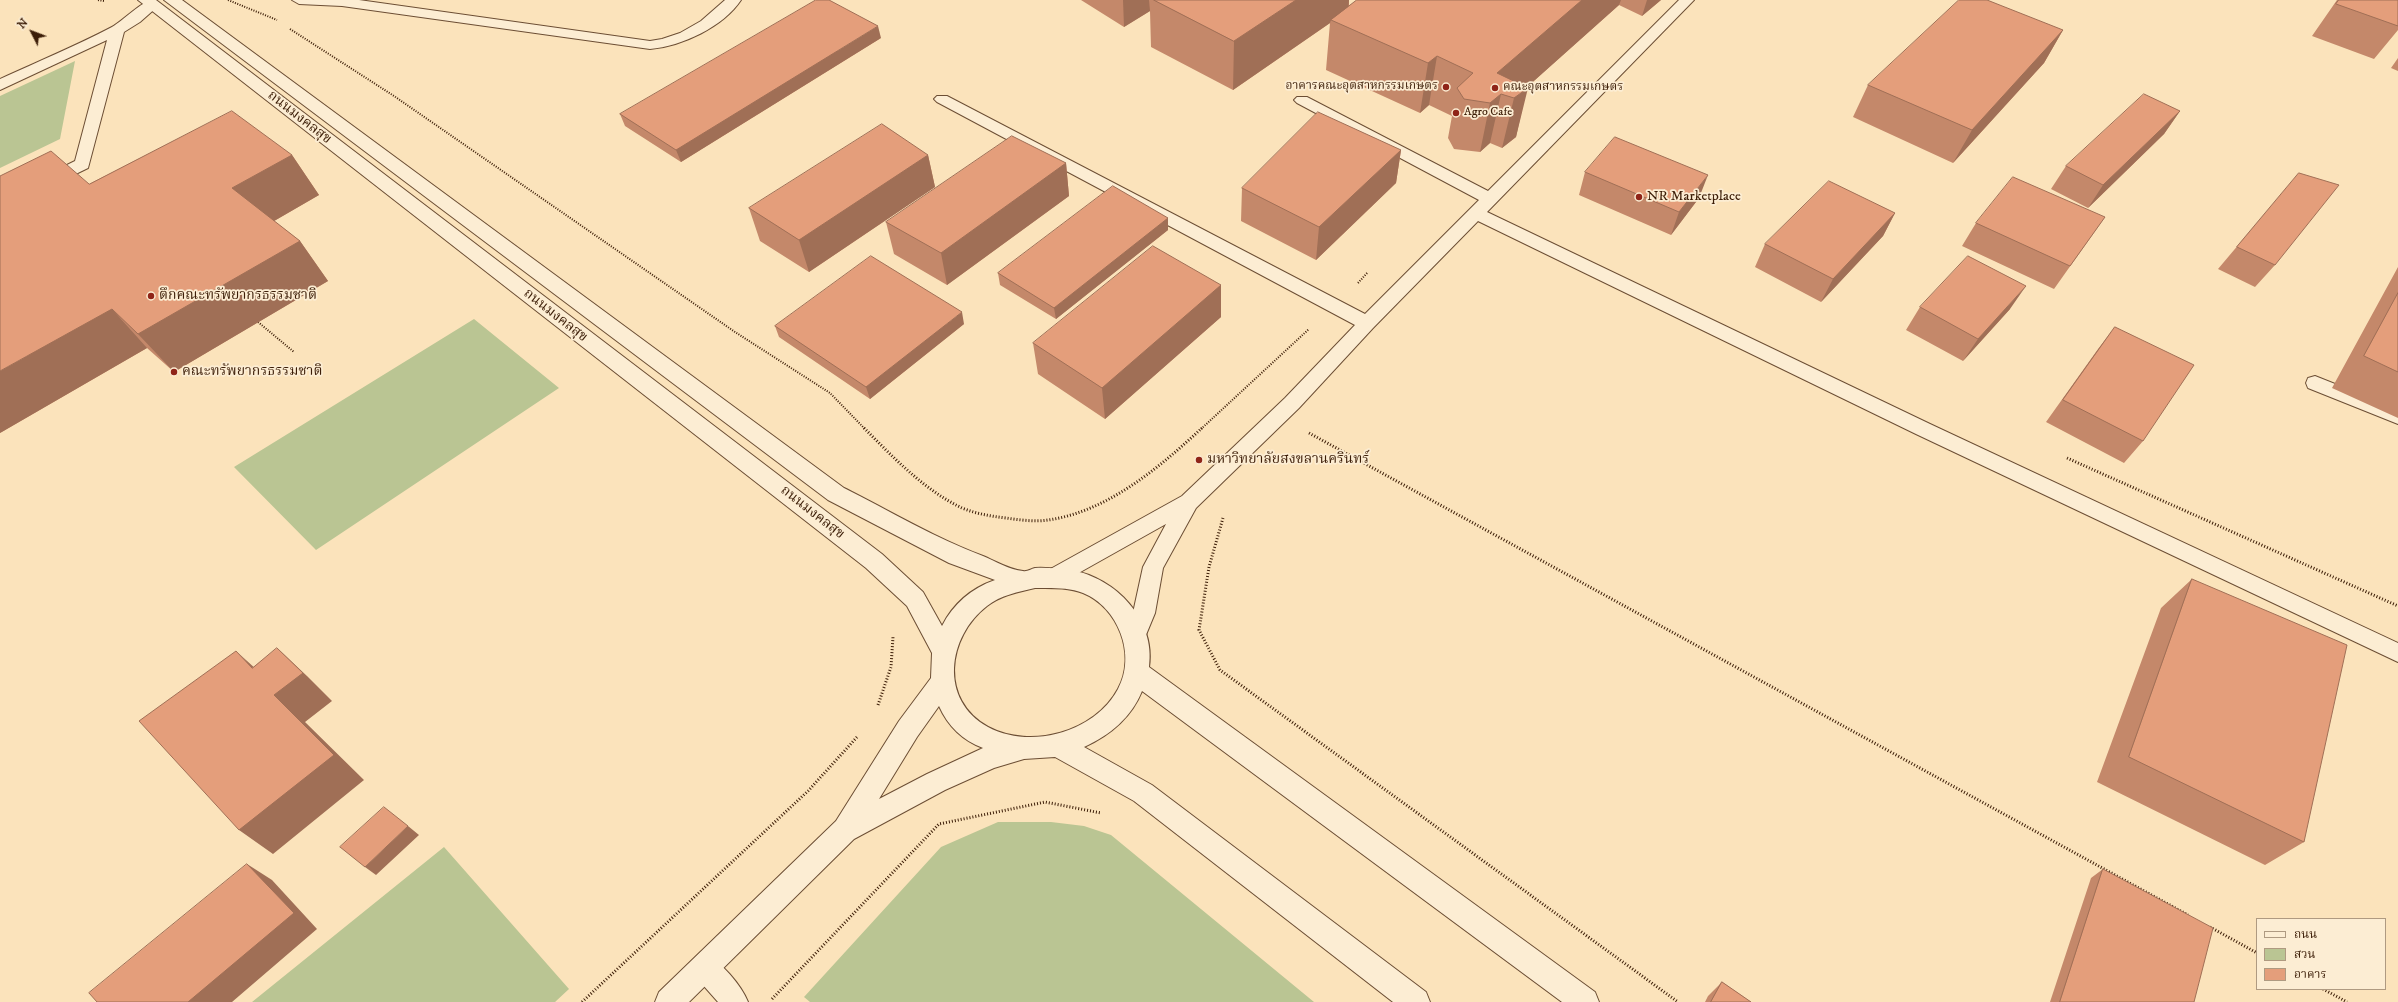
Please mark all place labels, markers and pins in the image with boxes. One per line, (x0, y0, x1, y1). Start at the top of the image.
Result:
place label: อาคารคณะอุตสาหกรรมเกษตร (1285, 80, 1438, 94)
place label: คณะอุตสาหกรรมเกษตร (1503, 81, 1623, 95)
marker: อาคารคณะอุตสาหกรรมเกษตร (1441, 82, 1451, 92)
marker: คณะอุตสาหกรรมเกษตร (1490, 83, 1500, 93)
place label: Agro Cafe (1464, 106, 1512, 120)
marker: Agro Cafe (1451, 108, 1461, 118)
place label: NR Marketplace (1647, 189, 1741, 205)
marker: NR Marketplace (1634, 192, 1644, 202)
place label: ตึกคณะทรัพยากรธรรมชาติ (159, 288, 317, 304)
marker: ตึกคณะทรัพยากรธรรมชาติ (146, 291, 156, 301)
place label: คณะทรัพยากรธรรมชาติ (182, 364, 322, 380)
marker: คณะทรัพยากรธรรมชาติ (169, 367, 179, 377)
place label: มหาวิทยาลัยสงขลานครินทร์ (1207, 452, 1369, 468)
marker: มหาวิทยาลัยสงขลานครินทร์ (1194, 455, 1204, 465)

